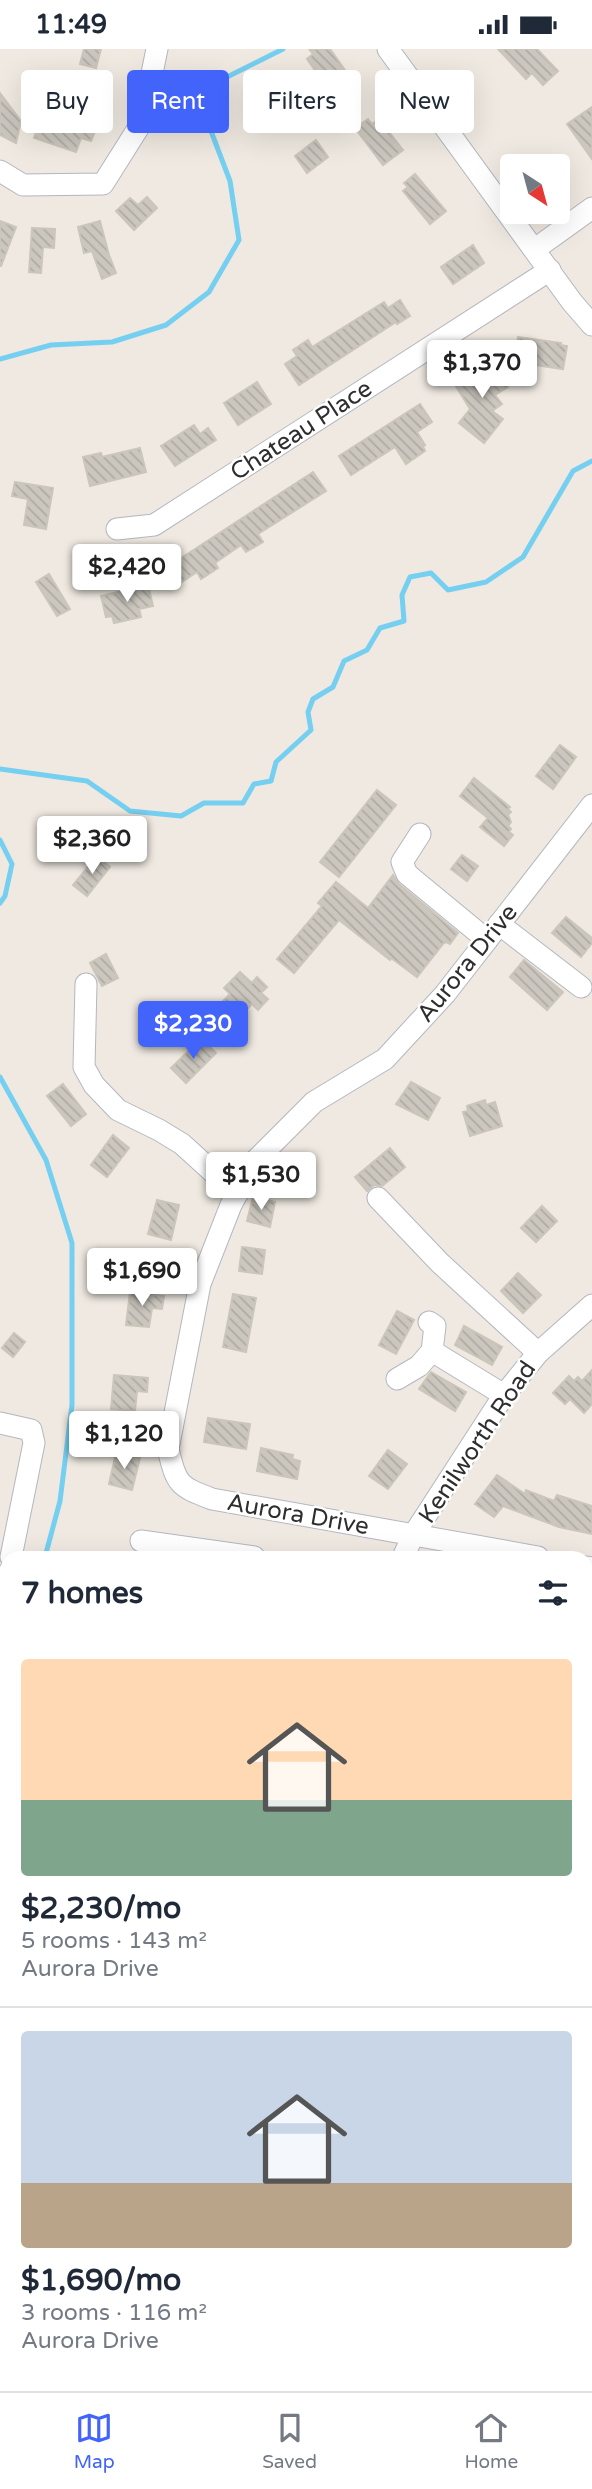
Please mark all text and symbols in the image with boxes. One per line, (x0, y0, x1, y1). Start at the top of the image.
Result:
text: 11:49 (35, 9, 107, 40)
chip: Buy (21, 70, 113, 133)
chip: Rent (127, 70, 229, 133)
chip: Filters (243, 70, 361, 133)
chip: New (375, 70, 474, 133)
north arrow (500, 154, 570, 224)
map controls (500, 154, 570, 224)
pin: $1,370 (425, 341, 539, 400)
text: $1,370 (443, 349, 521, 377)
street label: Chateau Place (225, 374, 378, 487)
pin: $2,420 (70, 545, 184, 604)
text: $2,420 (88, 553, 166, 581)
pin: $2,360 (35, 817, 149, 876)
text: $2,360 (53, 825, 131, 853)
street label: Aurora Drive (411, 898, 524, 1028)
pin: $2,230 (136, 1002, 250, 1061)
text: $2,230 (154, 1010, 232, 1038)
pin: $1,530 (204, 1153, 318, 1212)
text: $1,530 (222, 1161, 300, 1189)
pin: $1,690 (85, 1249, 199, 1308)
text: $1,690 (103, 1257, 181, 1285)
street label: Kenilworth Road (412, 1356, 542, 1529)
pin: $1,120 (67, 1411, 181, 1471)
text: $1,120 (85, 1420, 163, 1448)
street label: Aurora Drive (225, 1488, 371, 1541)
icon: filters (534, 1574, 572, 1612)
text: 7 homes (21, 1575, 143, 1612)
icon: home (234, 1704, 360, 1830)
text: $2,230/mo (21, 1890, 181, 1927)
text: 5 rooms · 143 m² (21, 1927, 207, 1955)
text: Aurora Drive (21, 1955, 159, 1983)
icon: home (234, 2076, 360, 2202)
text: $1,690/mo (21, 2262, 181, 2299)
text: 3 rooms · 116 m² (21, 2299, 207, 2327)
text: Aurora Drive (21, 2327, 159, 2355)
tab: Map (74, 2409, 115, 2473)
tab: Saved (262, 2409, 317, 2473)
tab: Home (464, 2409, 518, 2473)

